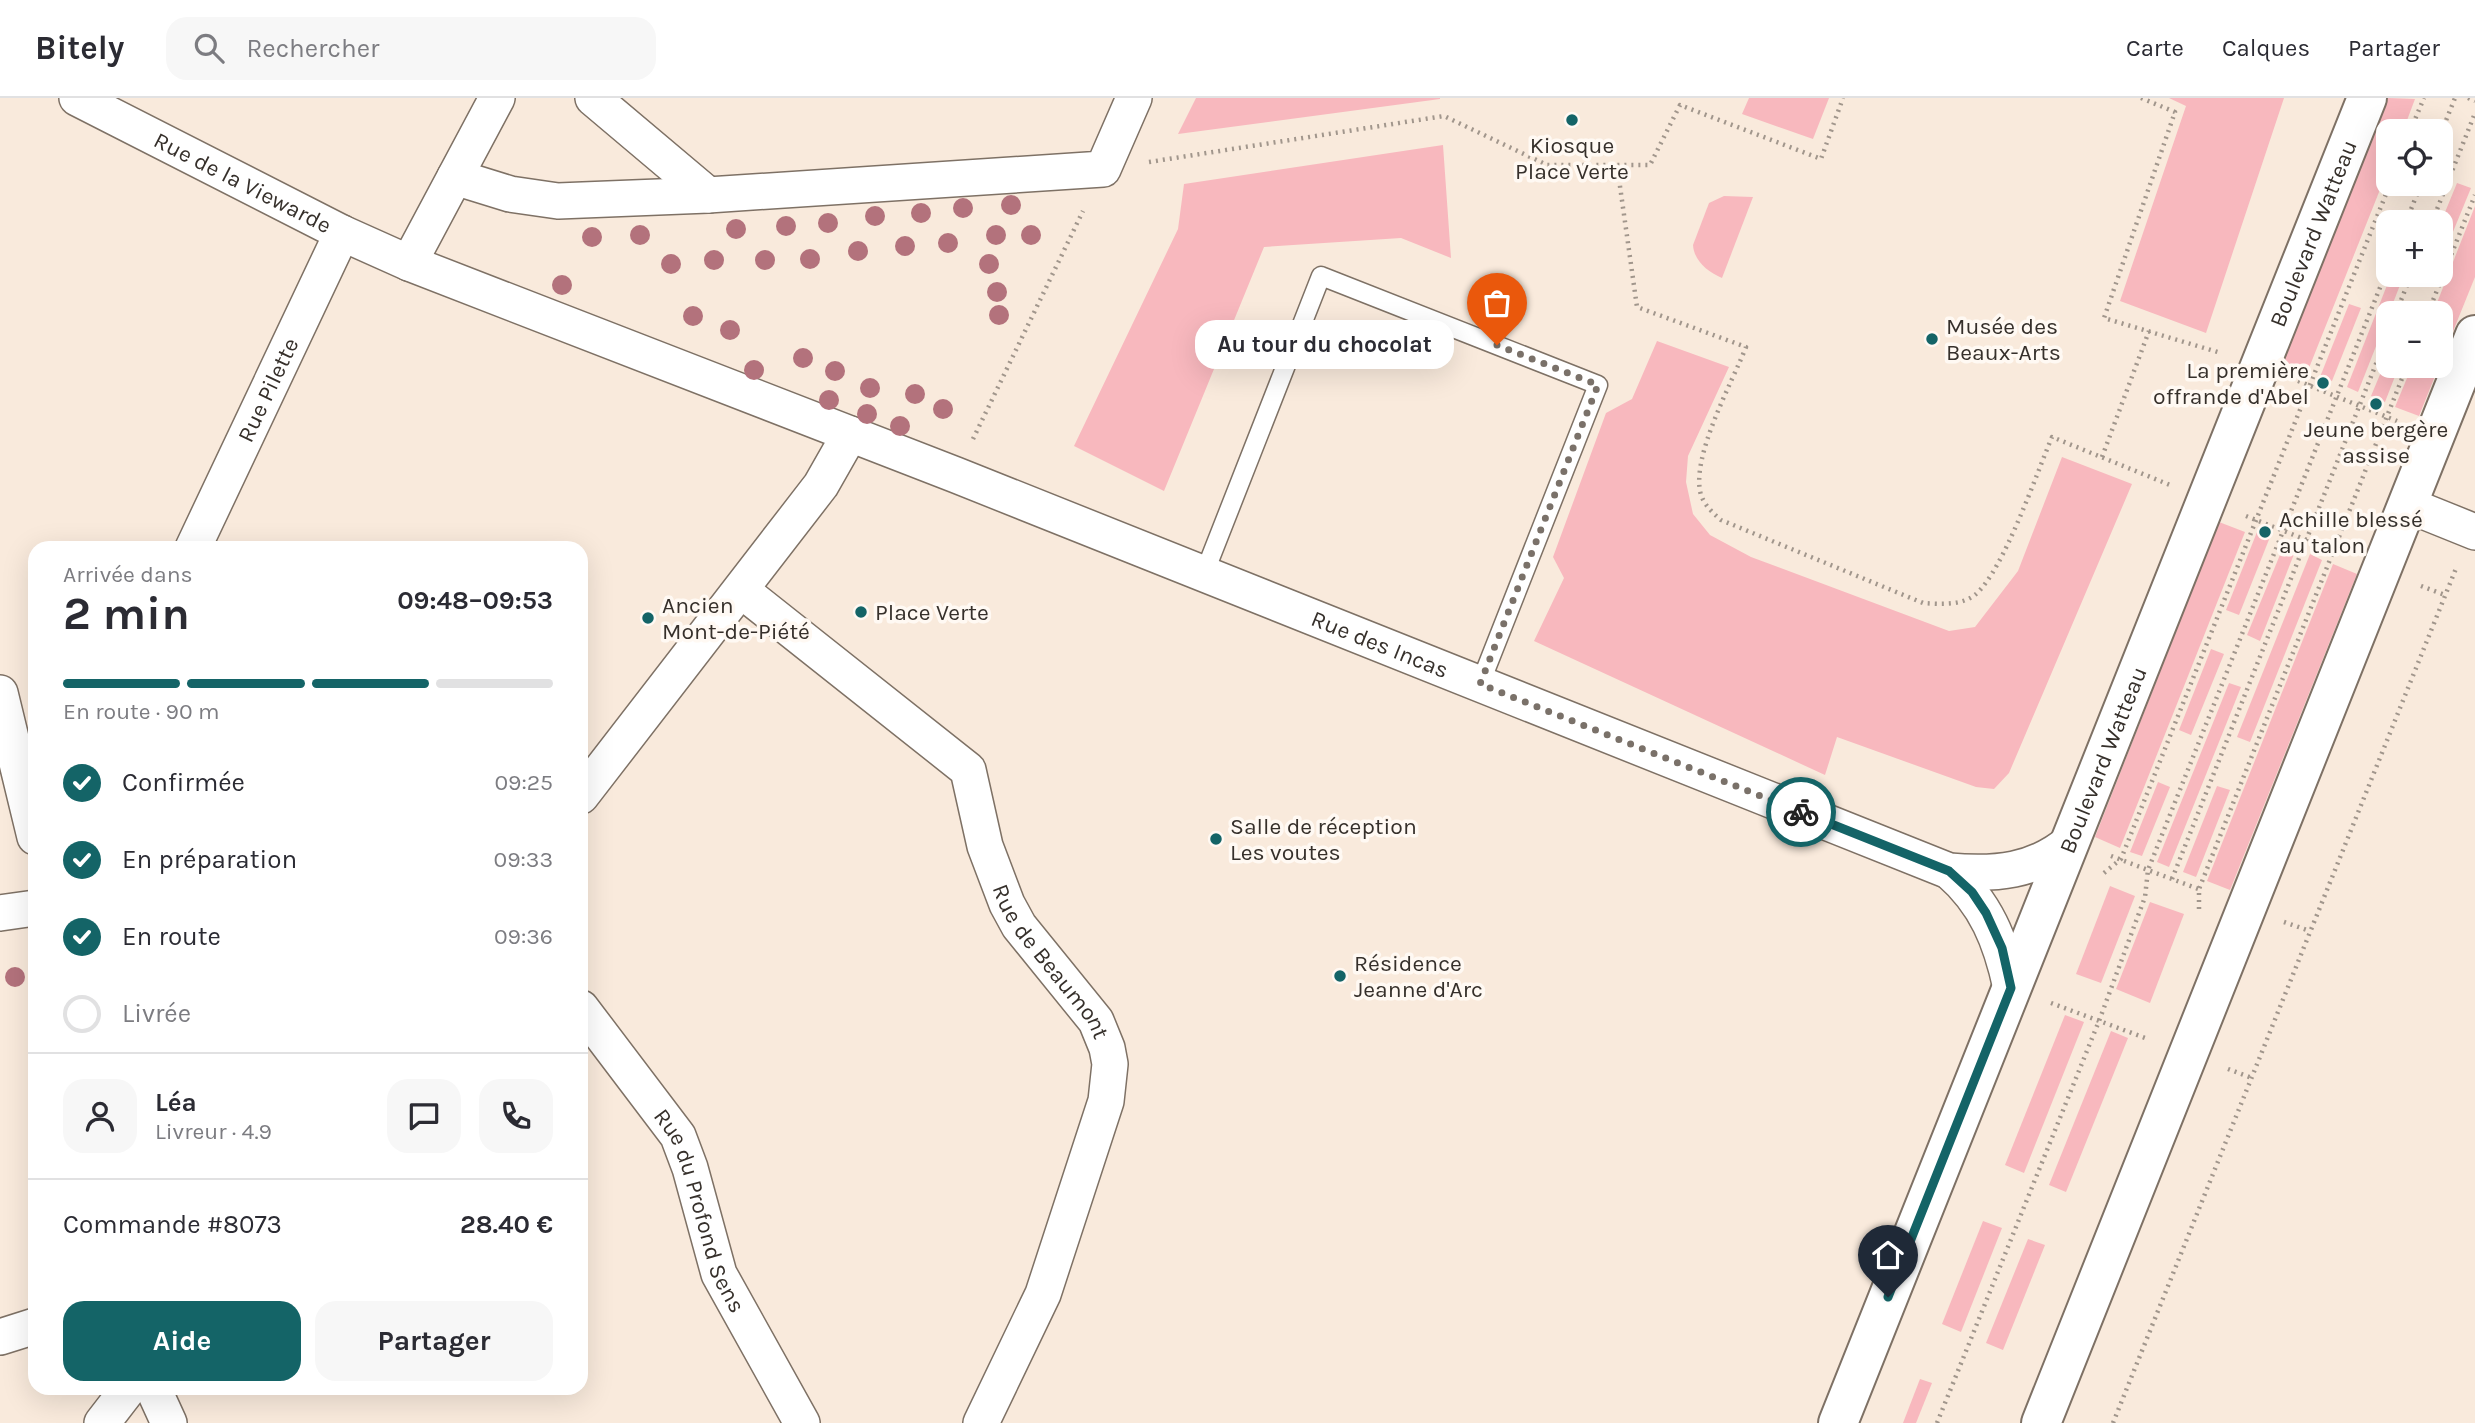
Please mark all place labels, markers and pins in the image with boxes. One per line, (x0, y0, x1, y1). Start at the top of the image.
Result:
marker: Kiosque Place Verte (1564, 112, 1580, 128)
place label: Kiosque Place Verte (1515, 132, 1629, 185)
pin (1467, 273, 1527, 345)
place label: Musée des Beaux-Arts (1946, 313, 2061, 366)
callout: Au tour du chocolat (1196, 320, 1455, 370)
marker: Musée des Beaux-Arts (1924, 331, 1940, 347)
place label: La première offrande d'Abel (2153, 357, 2309, 410)
marker: La première offrande d'Abel (2315, 375, 2331, 391)
marker: Jeune bergère assise (2368, 396, 2384, 412)
place label: Jeune bergère assise (2304, 416, 2448, 469)
place label: Achille blessé au talon (2279, 506, 2423, 559)
marker: Achille blessé au talon (2257, 524, 2273, 540)
place label: Ancien Mont-de-Piété (662, 592, 810, 645)
place label: Place Verte (875, 599, 989, 626)
marker: Place Verte (853, 604, 869, 620)
marker: Ancien Mont-de-Piété (640, 610, 656, 626)
place label: Salle de réception Les voutes (1230, 813, 1417, 866)
marker: Salle de réception Les voutes (1208, 831, 1224, 847)
place label: Résidence Jeanne d'Arc (1354, 950, 1483, 1003)
marker: Résidence Jeanne d'Arc (1332, 968, 1348, 984)
pin (1858, 1225, 1918, 1297)

